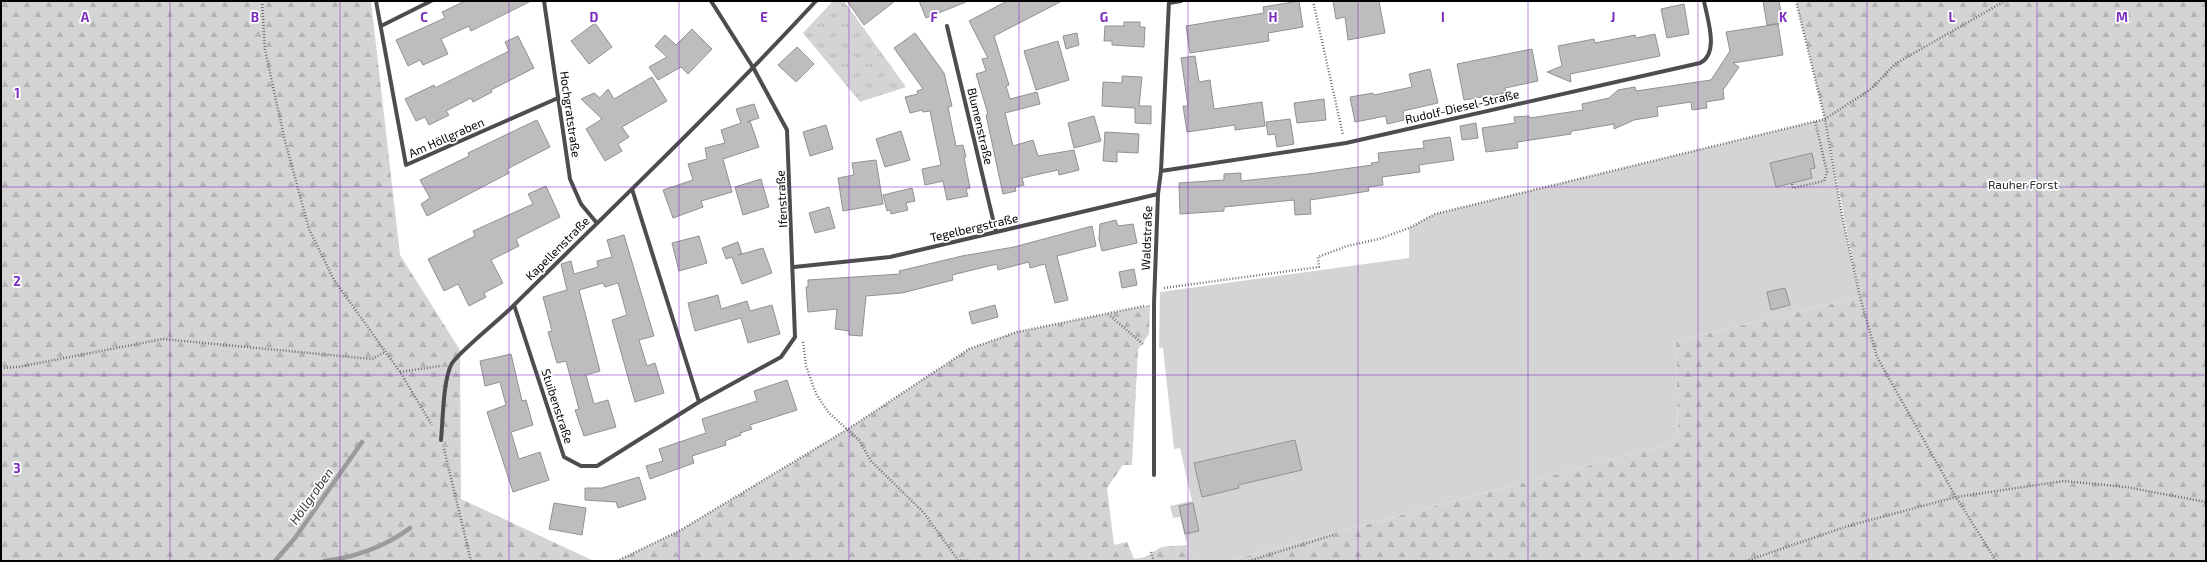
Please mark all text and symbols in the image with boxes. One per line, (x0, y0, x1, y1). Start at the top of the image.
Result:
text: A (81, 9, 90, 25)
text: B (251, 9, 259, 25)
text: C (420, 9, 428, 25)
text: D (590, 9, 599, 25)
text: E (760, 9, 768, 25)
text: F (930, 9, 938, 25)
text: G (1100, 9, 1108, 25)
text: H (1269, 9, 1278, 25)
text: I (1441, 9, 1445, 25)
text: J (1611, 9, 1615, 25)
text: K (1779, 9, 1788, 25)
text: L (1949, 9, 1956, 25)
text: M (2116, 9, 2128, 25)
street label: Hochgratstraße (558, 70, 584, 158)
text: 1 (14, 85, 20, 101)
street label: Blumenstraße (965, 86, 997, 166)
street label: Rudolf-Diesel-Straße (1404, 86, 1520, 126)
street label: Am Höllgraben (406, 114, 486, 160)
street label: Ifenstraße (773, 170, 789, 228)
park label: Rauher Forst (1988, 177, 2058, 191)
street label: Waldstraße (1138, 205, 1154, 271)
street label: Tegelbergstraße (929, 210, 1019, 244)
street label: Kapellenstraße (522, 213, 592, 283)
text: 2 (13, 273, 21, 289)
street label: Stuibenstraße (539, 367, 577, 445)
text: 3 (13, 460, 21, 476)
water label: Höllgraben (286, 465, 336, 527)

